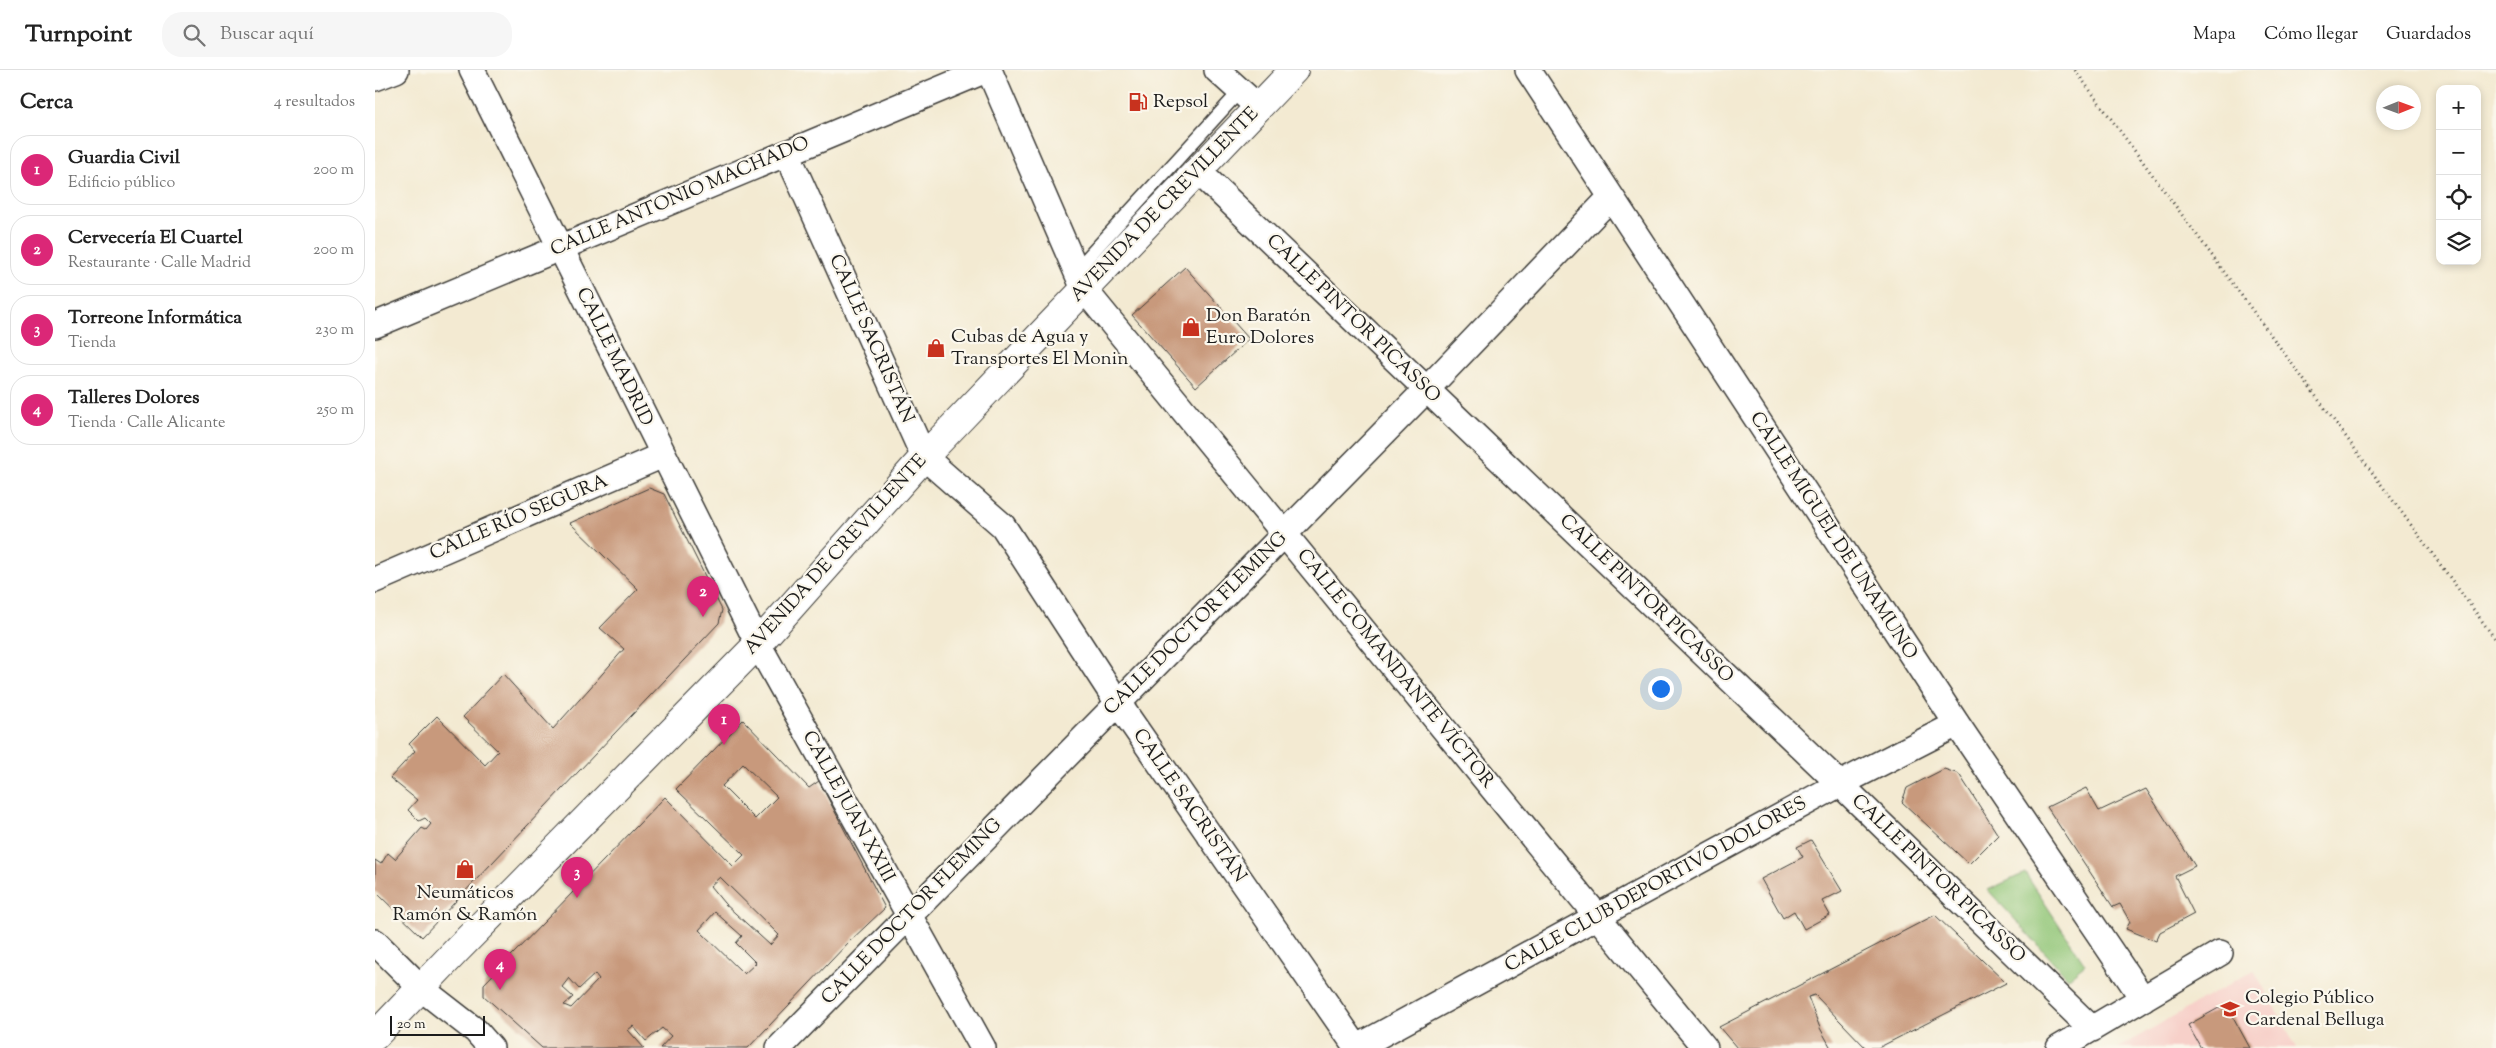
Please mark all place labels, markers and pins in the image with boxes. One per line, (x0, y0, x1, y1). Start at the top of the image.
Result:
place label: Repsol (1153, 89, 1208, 116)
fuel station icon: Repsol (1127, 91, 1149, 113)
place label: Don Baratón Euro Dolores (1206, 303, 1314, 352)
shop icon: Don Baratón Euro Dolores (1180, 316, 1202, 338)
place label: Cubas de Agua y Transportes El Monin (951, 324, 1128, 373)
shop icon: Cubas de Agua y Transportes El Monin (925, 337, 947, 359)
pin: 2 (687, 576, 719, 617)
pin: 1 (708, 704, 740, 745)
pin: 3 (561, 857, 593, 898)
shop icon: Neumáticos Ramón & Ramón (454, 858, 476, 880)
place label: Neumáticos Ramón & Ramón (392, 880, 538, 929)
pin: 4 (484, 949, 516, 990)
place label: Colegio Público Cardenal Belluga (2245, 985, 2385, 1034)
school or university icon: Colegio Público Cardenal Belluga (2219, 998, 2241, 1020)

